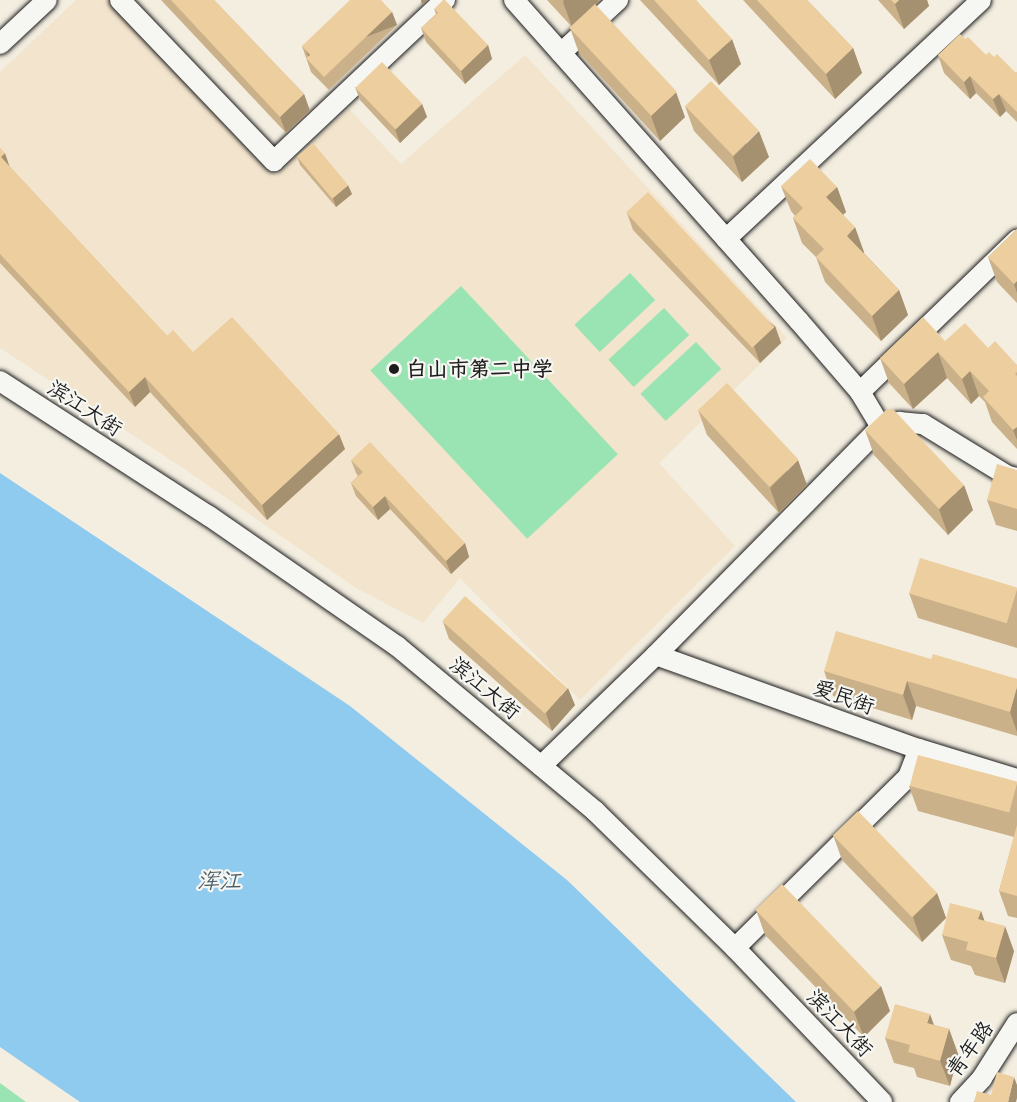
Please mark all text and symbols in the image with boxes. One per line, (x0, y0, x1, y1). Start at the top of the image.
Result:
place label: 白山市第二中学 (406, 356, 553, 382)
marker: 白山市第二中学 (387, 362, 401, 376)
street label: 滨江大街 (43, 375, 127, 441)
street label: 滨江大街 (445, 651, 525, 725)
street label: 爱民街 (810, 674, 878, 720)
water label: 浑江 (197, 869, 241, 895)
street label: 滨江大街 (802, 984, 878, 1062)
street label: 青年路 (941, 1016, 999, 1082)

